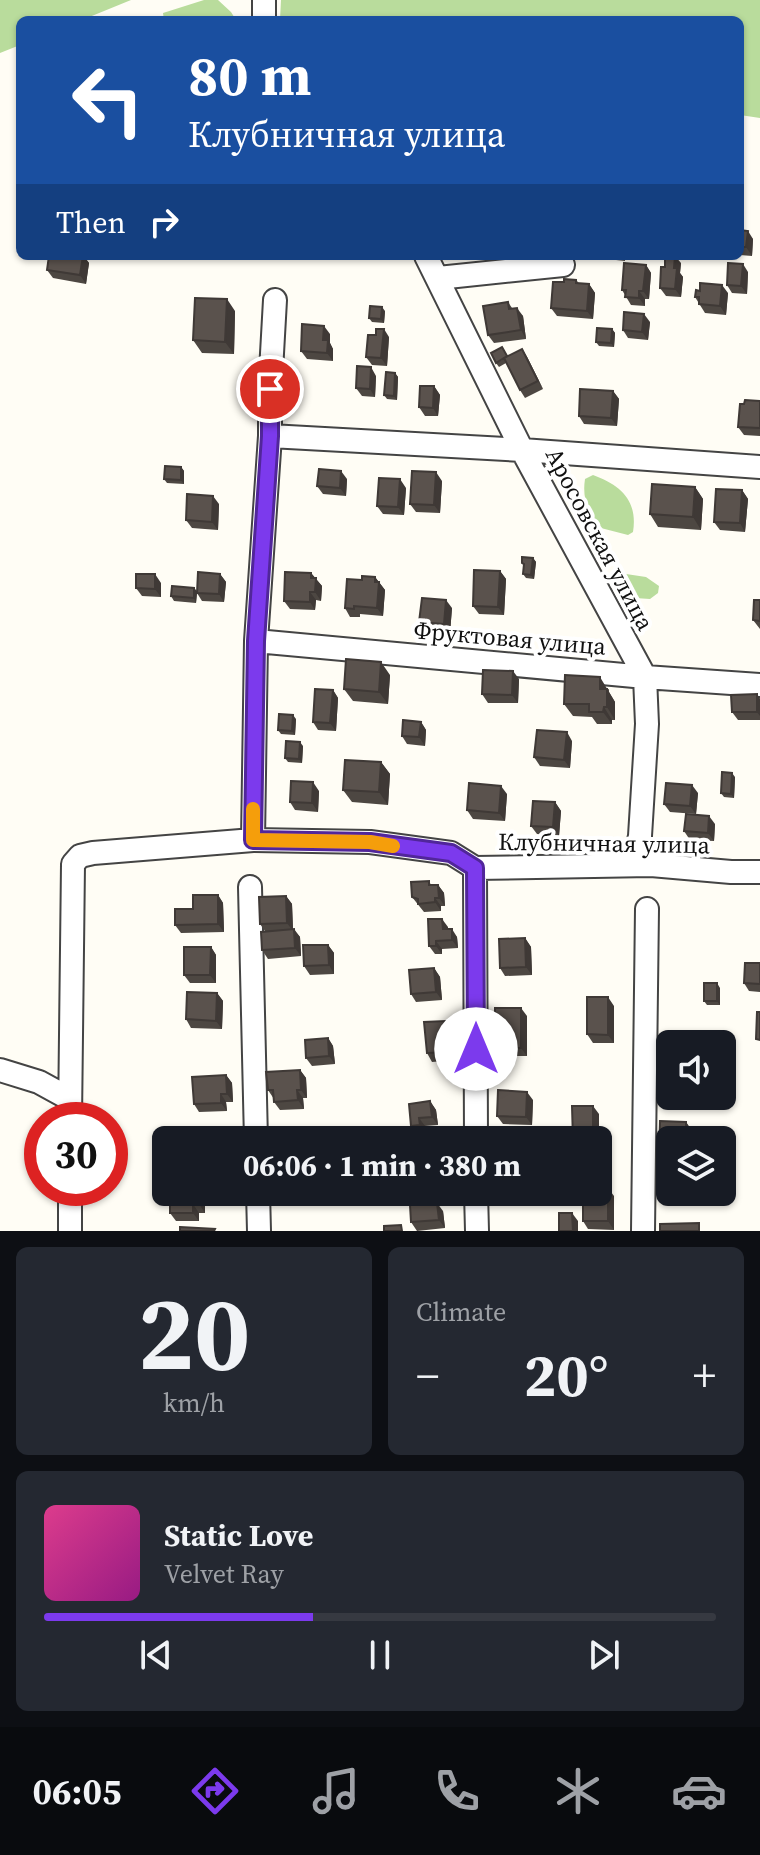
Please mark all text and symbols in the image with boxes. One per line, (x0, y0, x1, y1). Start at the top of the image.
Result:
text: 80 m (188, 37, 311, 114)
icon: left (56, 48, 160, 152)
text: Клубничная улица (188, 110, 505, 159)
icon: right (142, 200, 186, 244)
text: Then (56, 202, 126, 243)
pin (236, 355, 304, 423)
icon: arrive (248, 367, 292, 411)
street label: Аросовская улица (538, 442, 662, 637)
street label: Фруктовая улица (413, 613, 608, 663)
street label: Клубничная улица (498, 825, 711, 861)
position arrow (434, 1007, 518, 1091)
map controls (656, 1030, 736, 1206)
button: sound (656, 1030, 736, 1110)
speed limit sign: 30 (24, 1102, 128, 1206)
button: layers (656, 1126, 736, 1206)
text: 06:06 · 1 min · 380 m (243, 1145, 521, 1186)
text: 20 (138, 1261, 250, 1404)
text: Climate (416, 1294, 506, 1330)
text: 20° (524, 1334, 608, 1416)
text: − (416, 1345, 439, 1406)
text: + (693, 1345, 716, 1406)
text: km/h (163, 1385, 225, 1421)
text: Static Love (164, 1515, 313, 1556)
text: Velvet Ray (164, 1556, 284, 1592)
icon: previous (134, 1633, 178, 1677)
icon: pause (358, 1633, 402, 1677)
icon: next (582, 1633, 626, 1677)
icon: directions (187, 1763, 243, 1819)
icon: music (308, 1763, 364, 1819)
icon: phone (429, 1763, 485, 1819)
icon: climate (550, 1763, 606, 1819)
icon: car (671, 1763, 727, 1819)
text: 06:05 (33, 1767, 121, 1816)

